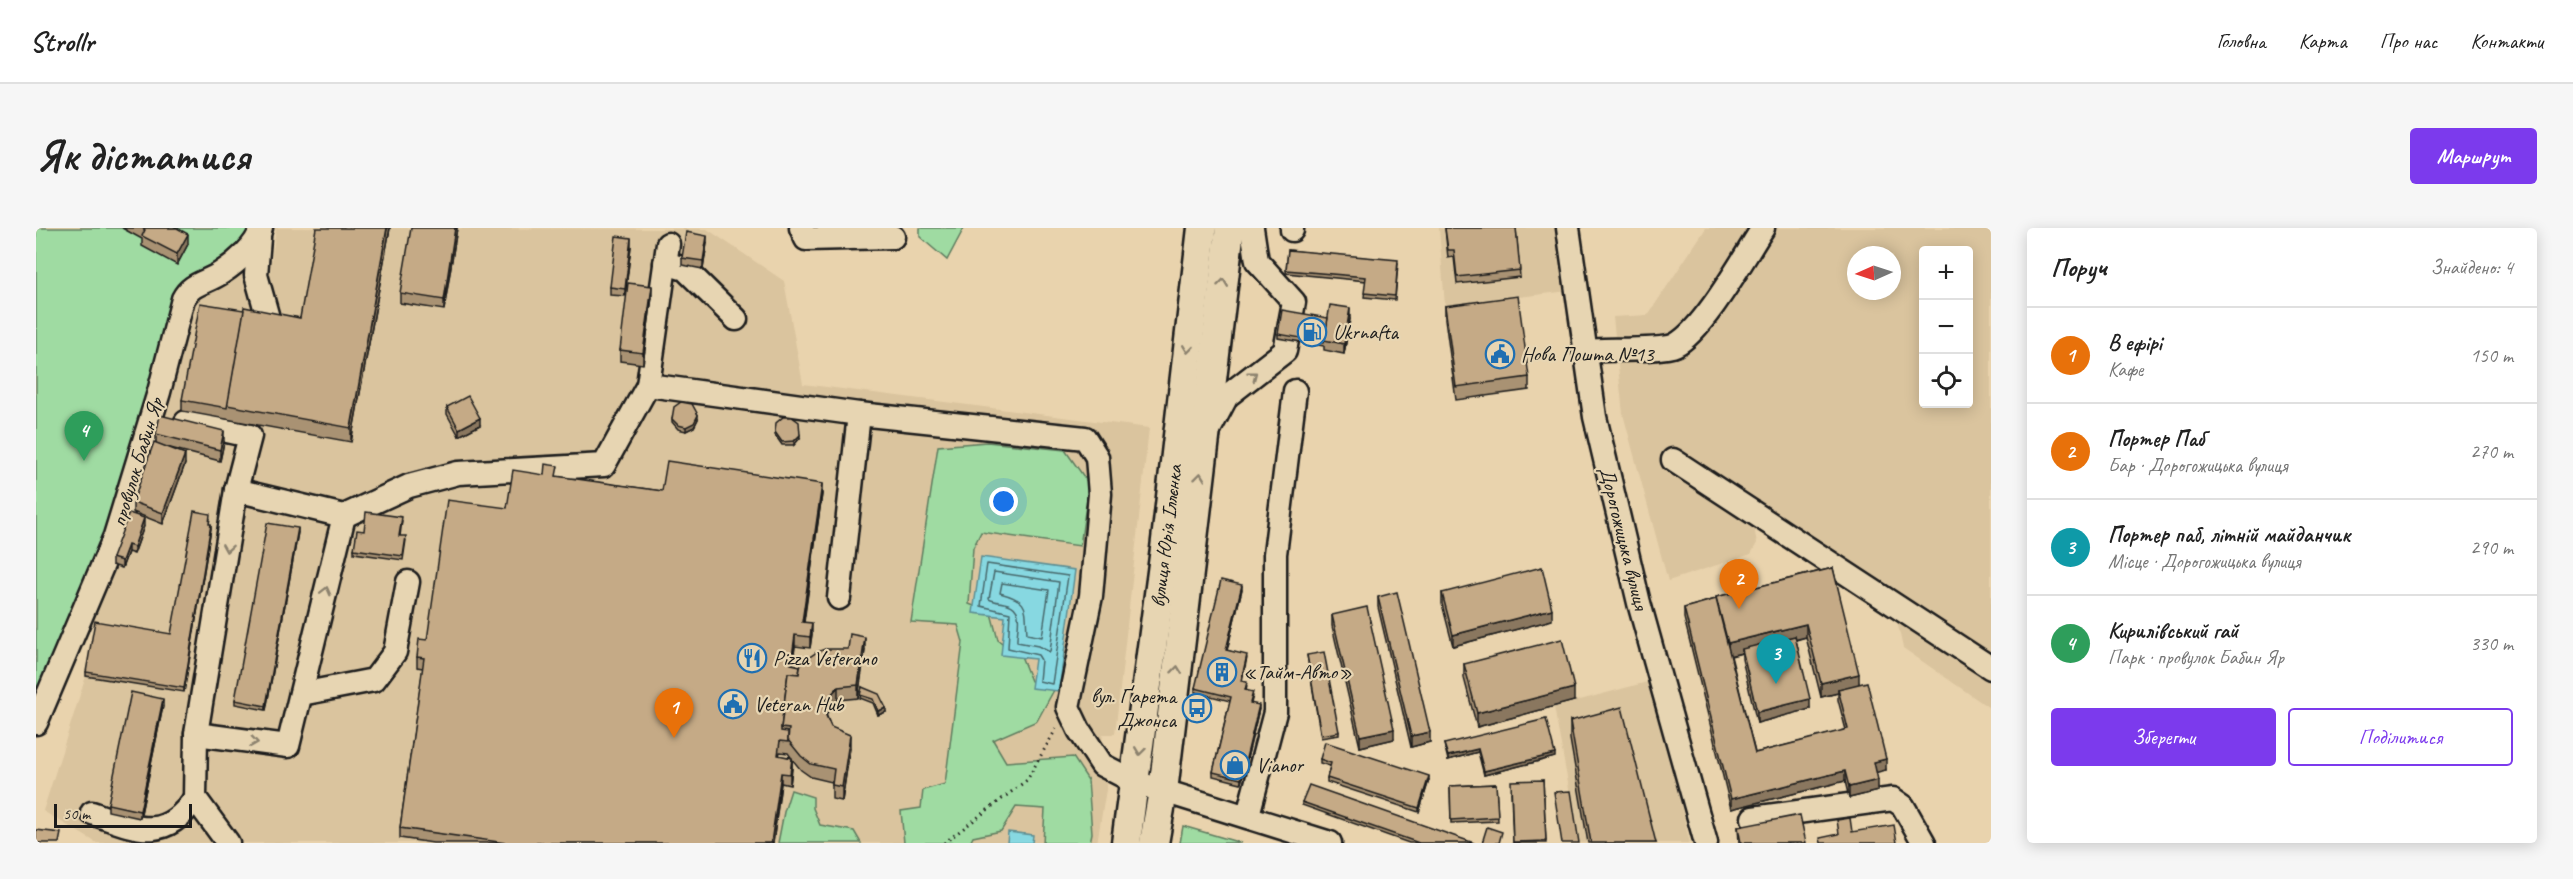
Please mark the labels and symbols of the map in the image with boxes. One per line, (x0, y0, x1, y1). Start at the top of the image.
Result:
north arrow (1847, 246, 1901, 300)
one-way arrow (1217, 278, 1229, 287)
fuel station icon: Ukrnafta (1296, 316, 1328, 348)
place label: Ukrnafta (1333, 319, 1400, 345)
public building icon: Нова Пошта №13 (1484, 338, 1516, 370)
place label: Нова Пошта №13 (1521, 341, 1655, 367)
one-way arrow (1183, 344, 1195, 353)
one-way arrow (1247, 371, 1258, 382)
street label: провулок Бабин Яр (105, 394, 169, 529)
pin: 4 (64, 412, 104, 461)
street label: вулиця Юрія Іллєнка (1144, 461, 1188, 609)
street label: Дорогожицька вулиця (1594, 464, 1655, 614)
one-way arrow (1193, 472, 1206, 481)
your location (989, 487, 1018, 516)
one-way arrow (221, 543, 233, 552)
pin: 2 (1720, 560, 1758, 609)
one-way arrow (319, 586, 332, 596)
pin: 3 (1756, 634, 1796, 684)
restaurant icon: Pizza Veterano (736, 642, 768, 674)
place label: Pizza Veterano (773, 645, 878, 671)
building icon: «Тайм-Авто» (1206, 656, 1238, 688)
place label: «Тайм-Авто» (1243, 659, 1352, 685)
one-way arrow (1170, 666, 1183, 675)
place label: вул. Ґарета Джонса (1091, 683, 1178, 733)
pin: 1 (654, 688, 694, 738)
public building icon: Veteran Hub (717, 688, 749, 720)
place label: Veteran Hub (754, 691, 845, 717)
bus stop icon: вул. Ґарета Джонса (1181, 692, 1213, 724)
one-way arrow (249, 735, 258, 747)
one-way arrow (1134, 746, 1146, 755)
shop icon: Vianor (1219, 749, 1251, 781)
place label: Vianor (1256, 752, 1305, 778)
scale bar (54, 801, 192, 828)

